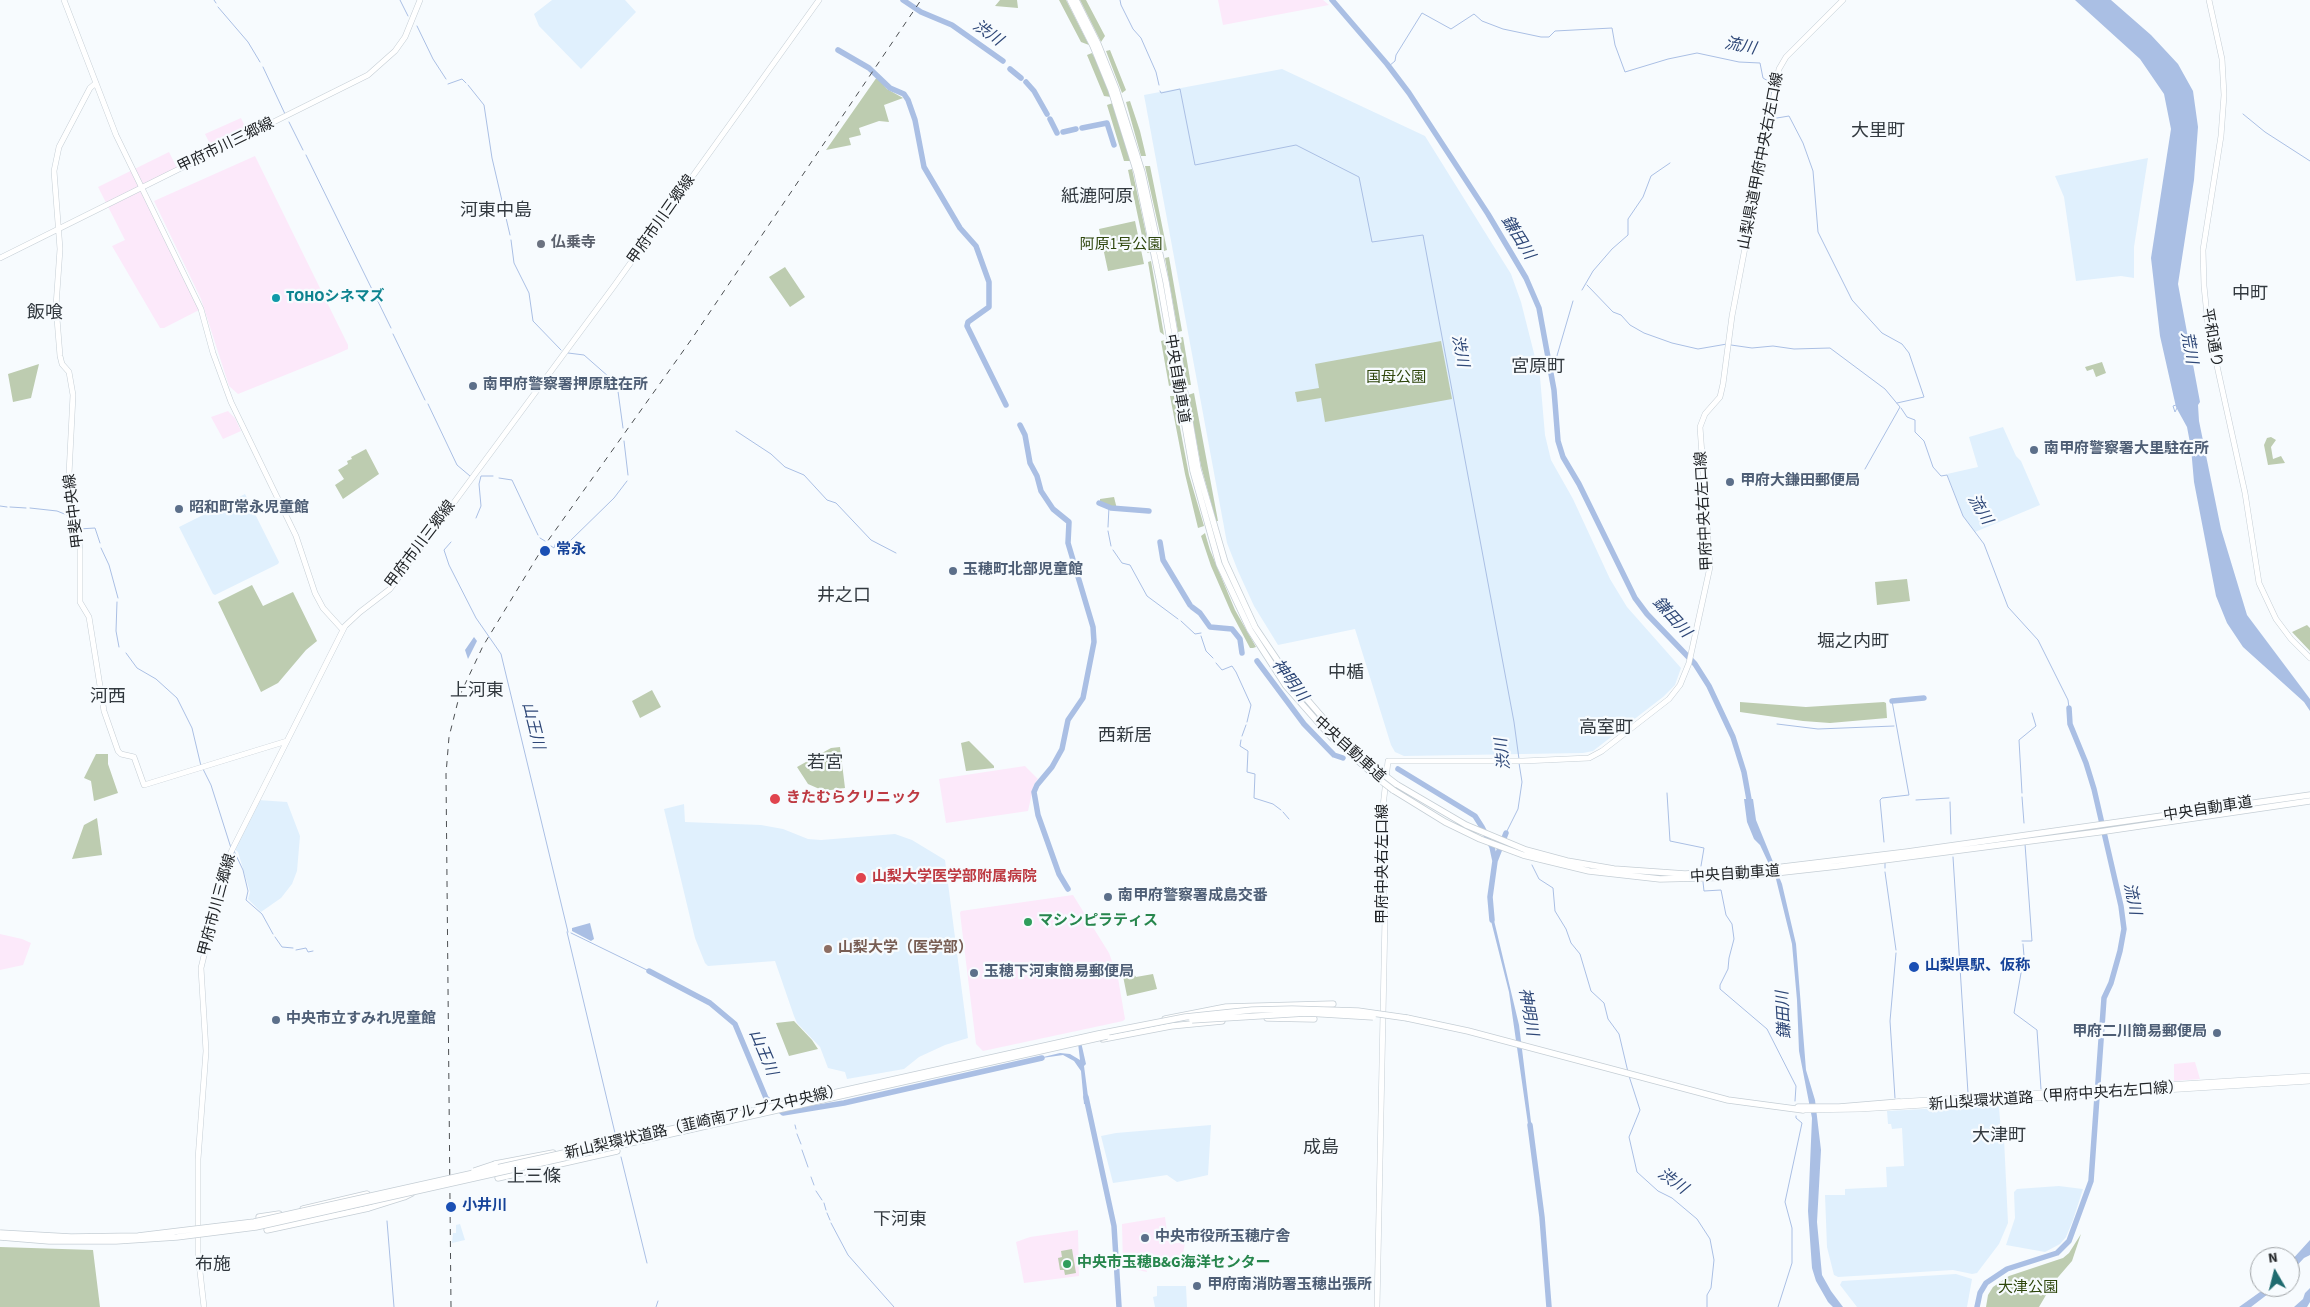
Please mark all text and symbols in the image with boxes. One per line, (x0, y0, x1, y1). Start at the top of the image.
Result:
water label: 渋川 (968, 17, 1006, 51)
water label: 流川 (1722, 35, 1758, 59)
street label: 山梨県道甲府中央右左口線 (1736, 71, 1788, 251)
street label: 甲府市川三郷線 (175, 115, 277, 177)
district label: 大里町 (1851, 121, 1905, 143)
street label: 甲府市川三郷線 (625, 172, 699, 268)
district label: 紙漉阿原 (1061, 187, 1133, 209)
district label: 河東中島 (460, 201, 532, 223)
water label: 鎌田川 (1496, 213, 1538, 263)
place label: 仏乗寺 (551, 235, 596, 253)
park label: 阿原1号公園 (1080, 237, 1162, 255)
marker: 仏乗寺 (535, 238, 547, 250)
district label: 中町 (2232, 284, 2268, 306)
place label: TOHOシネマズ (286, 289, 385, 307)
marker: TOHOシネマズ (270, 292, 282, 304)
district label: 飯喰 (27, 303, 63, 325)
street label: 平和通り (2197, 307, 2225, 369)
water label: 荒川 (2176, 331, 2200, 365)
street label: 中央自動車道 (1160, 333, 1192, 425)
water label: 渋川 (1447, 333, 1471, 369)
district label: 宮原町 (1511, 357, 1565, 379)
park label: 国母公園 (1366, 370, 1426, 388)
place label: 南甲府警察署押原駐在所 (483, 377, 648, 395)
marker: 南甲府警察署押原駐在所 (467, 380, 479, 392)
place label: 南甲府警察署大里駐在所 (2044, 441, 2209, 459)
marker: 南甲府警察署大里駐在所 (2028, 444, 2040, 456)
street label: 甲府中央右左口線 (1693, 451, 1717, 571)
street label: 甲斐中央線 (61, 473, 89, 549)
place label: 甲府大鎌田郵便局 (1740, 473, 1860, 491)
marker: 甲府大鎌田郵便局 (1724, 476, 1736, 488)
water label: 流川 (1963, 491, 1995, 529)
street label: 甲府市川三郷線 (382, 498, 460, 592)
place label: 昭和町常永児童館 (189, 500, 309, 518)
marker: 昭和町常永児童館 (173, 503, 185, 515)
place label: 常永 (556, 542, 586, 560)
marker: 常永 (538, 544, 552, 558)
place label: 玉穂町北部児童館 (963, 562, 1083, 580)
marker: 玉穂町北部児童館 (947, 565, 959, 577)
district label: 井之口 (817, 586, 871, 608)
water label: 鎌田川 (1648, 594, 1694, 642)
district label: 堀之内町 (1817, 632, 1889, 654)
water label: 神明川 (1267, 656, 1311, 706)
district label: 中楯 (1328, 663, 1364, 685)
district label: 上河東 (450, 681, 504, 703)
district label: 河西 (90, 687, 126, 709)
water label: 山王川 (517, 700, 547, 752)
street label: 中央自動車道 (1310, 713, 1388, 787)
district label: 高室町 (1579, 718, 1633, 740)
district label: 西新居 (1098, 726, 1152, 748)
water label: 渋川 (1493, 737, 1515, 771)
district label: 若宮 (807, 753, 843, 775)
place label: きたむらクリニック (786, 790, 921, 808)
marker: きたむらクリニック (768, 792, 782, 806)
street label: 中央自動車道 (2162, 794, 2254, 826)
street label: 甲府中央右左口線 (1375, 804, 1393, 924)
street label: 甲府市川三郷線 (196, 852, 240, 958)
street label: 中央自動車道 (1689, 863, 1781, 887)
place label: 山梨大学医学部附属病院 (872, 869, 1037, 887)
marker: 山梨大学医学部附属病院 (854, 871, 868, 885)
water label: 流川 (2118, 881, 2144, 917)
place label: 南甲府警察署成島交番 (1118, 888, 1268, 906)
marker: 南甲府警察署成島交番 (1102, 891, 1114, 903)
place label: マシンピラティス (1038, 913, 1158, 931)
marker: マシンピラティス (1022, 916, 1034, 928)
place label: 山梨大学（医学部） (838, 940, 973, 958)
marker: 山梨大学（医学部） (822, 943, 834, 955)
place label: 山梨県駅、仮称 (1925, 958, 2030, 976)
marker: 山梨県駅、仮称 (1907, 960, 1921, 974)
place label: 玉穂下河東簡易郵便局 (984, 964, 1134, 982)
marker: 玉穂下河東簡易郵便局 (968, 967, 980, 979)
water label: 神明川 (1513, 987, 1541, 1037)
water label: 鎌田川 (1774, 991, 1796, 1039)
place label: 中央市立すみれ児童館 (286, 1011, 436, 1029)
marker: 中央市立すみれ児童館 (270, 1014, 282, 1026)
place label: 甲府二川簡易郵便局 (2072, 1024, 2207, 1042)
water label: 山王川 (744, 1027, 780, 1079)
marker: 甲府二川簡易郵便局 (2211, 1027, 2223, 1039)
street label: 新山梨環状道路（甲府中央右左口線） (1928, 1079, 2184, 1115)
street label: 新山梨環状道路（韮崎南アルプス中央線） (563, 1082, 845, 1164)
district label: 大津町 (1972, 1126, 2026, 1148)
district label: 成島 (1303, 1138, 1339, 1160)
water label: 渋川 (1653, 1165, 1691, 1199)
district label: 上三條 (507, 1167, 561, 1189)
place label: 小井川 (462, 1198, 507, 1216)
marker: 小井川 (444, 1200, 458, 1214)
district label: 下河東 (873, 1210, 927, 1232)
place label: 中央市役所玉穂庁舎 (1155, 1229, 1290, 1247)
marker: 中央市役所玉穂庁舎 (1139, 1232, 1151, 1244)
north arrow (2250, 1247, 2300, 1297)
text: N (2267, 1248, 2279, 1269)
district label: 布施 (195, 1255, 231, 1277)
place label: 中央市玉穂B&G海洋センター (1077, 1255, 1271, 1273)
marker: 中央市玉穂B&G海洋センター (1061, 1258, 1073, 1270)
place label: 甲府南消防署玉穂出張所 (1207, 1277, 1372, 1295)
marker: 甲府南消防署玉穂出張所 (1191, 1280, 1203, 1292)
park label: 大津公園 (1998, 1280, 2058, 1298)

